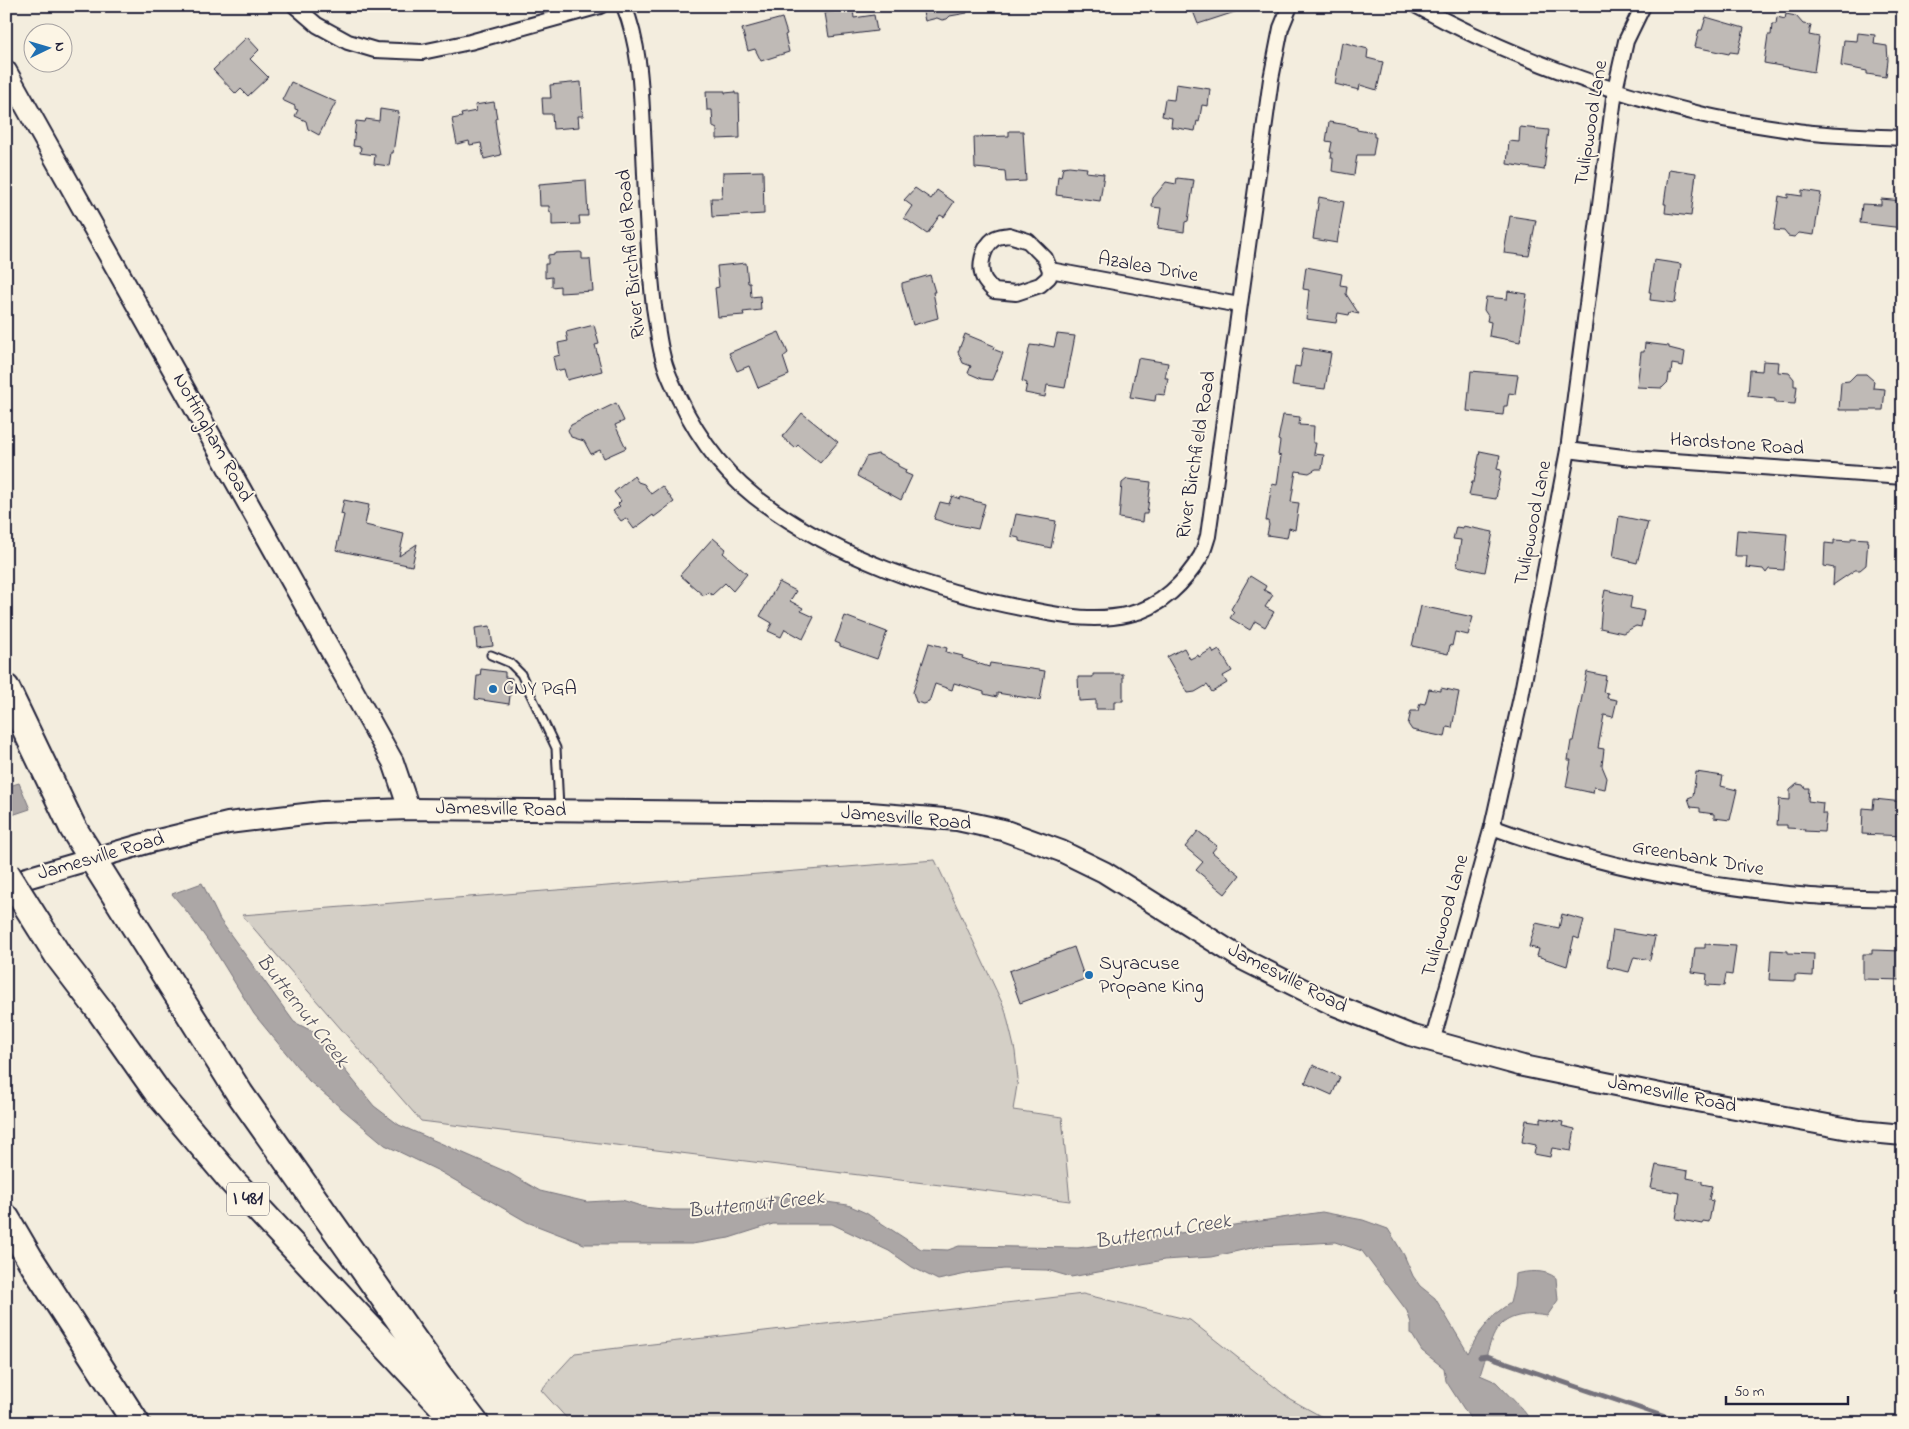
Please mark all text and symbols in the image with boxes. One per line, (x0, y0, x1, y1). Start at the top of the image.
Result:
north arrow (22, 22, 72, 72)
text: N (49, 41, 70, 53)
street label: Tulipwood Lane (1568, 58, 1616, 188)
street label: River Birchfield Road (610, 168, 654, 340)
street label: Azalea Drive (1096, 245, 1200, 291)
street label: Nottingham Road (164, 368, 259, 508)
street label: River Birchfield Road (1169, 369, 1225, 541)
street label: Hardstone Road (1669, 426, 1805, 464)
street label: Tulipwood Lane (1508, 458, 1560, 588)
place label: CNY PGA (503, 675, 577, 704)
marker: CNY PGA (487, 683, 499, 695)
street label: Jamesville Road (435, 794, 567, 826)
street label: Jamesville Road (840, 799, 972, 839)
street label: Jamesville Road (34, 825, 168, 889)
street label: Greenbank Drive (1630, 833, 1766, 885)
street label: Tulipwood Lane (1415, 851, 1477, 981)
street label: Jamesville Road (1222, 936, 1352, 1022)
water label: Butternut Creek (248, 948, 356, 1075)
place label: Syracuse Propane King (1099, 950, 1204, 1003)
marker: Syracuse Propane King (1083, 969, 1095, 981)
street label: Jamesville Road (1605, 1068, 1739, 1122)
road number: I 481 (227, 1182, 269, 1216)
water label: Butternut Creek (686, 1183, 826, 1227)
water label: Butternut Creek (1093, 1206, 1234, 1258)
scale bar (1726, 1374, 1849, 1406)
text: 50 m (1734, 1381, 1765, 1403)

